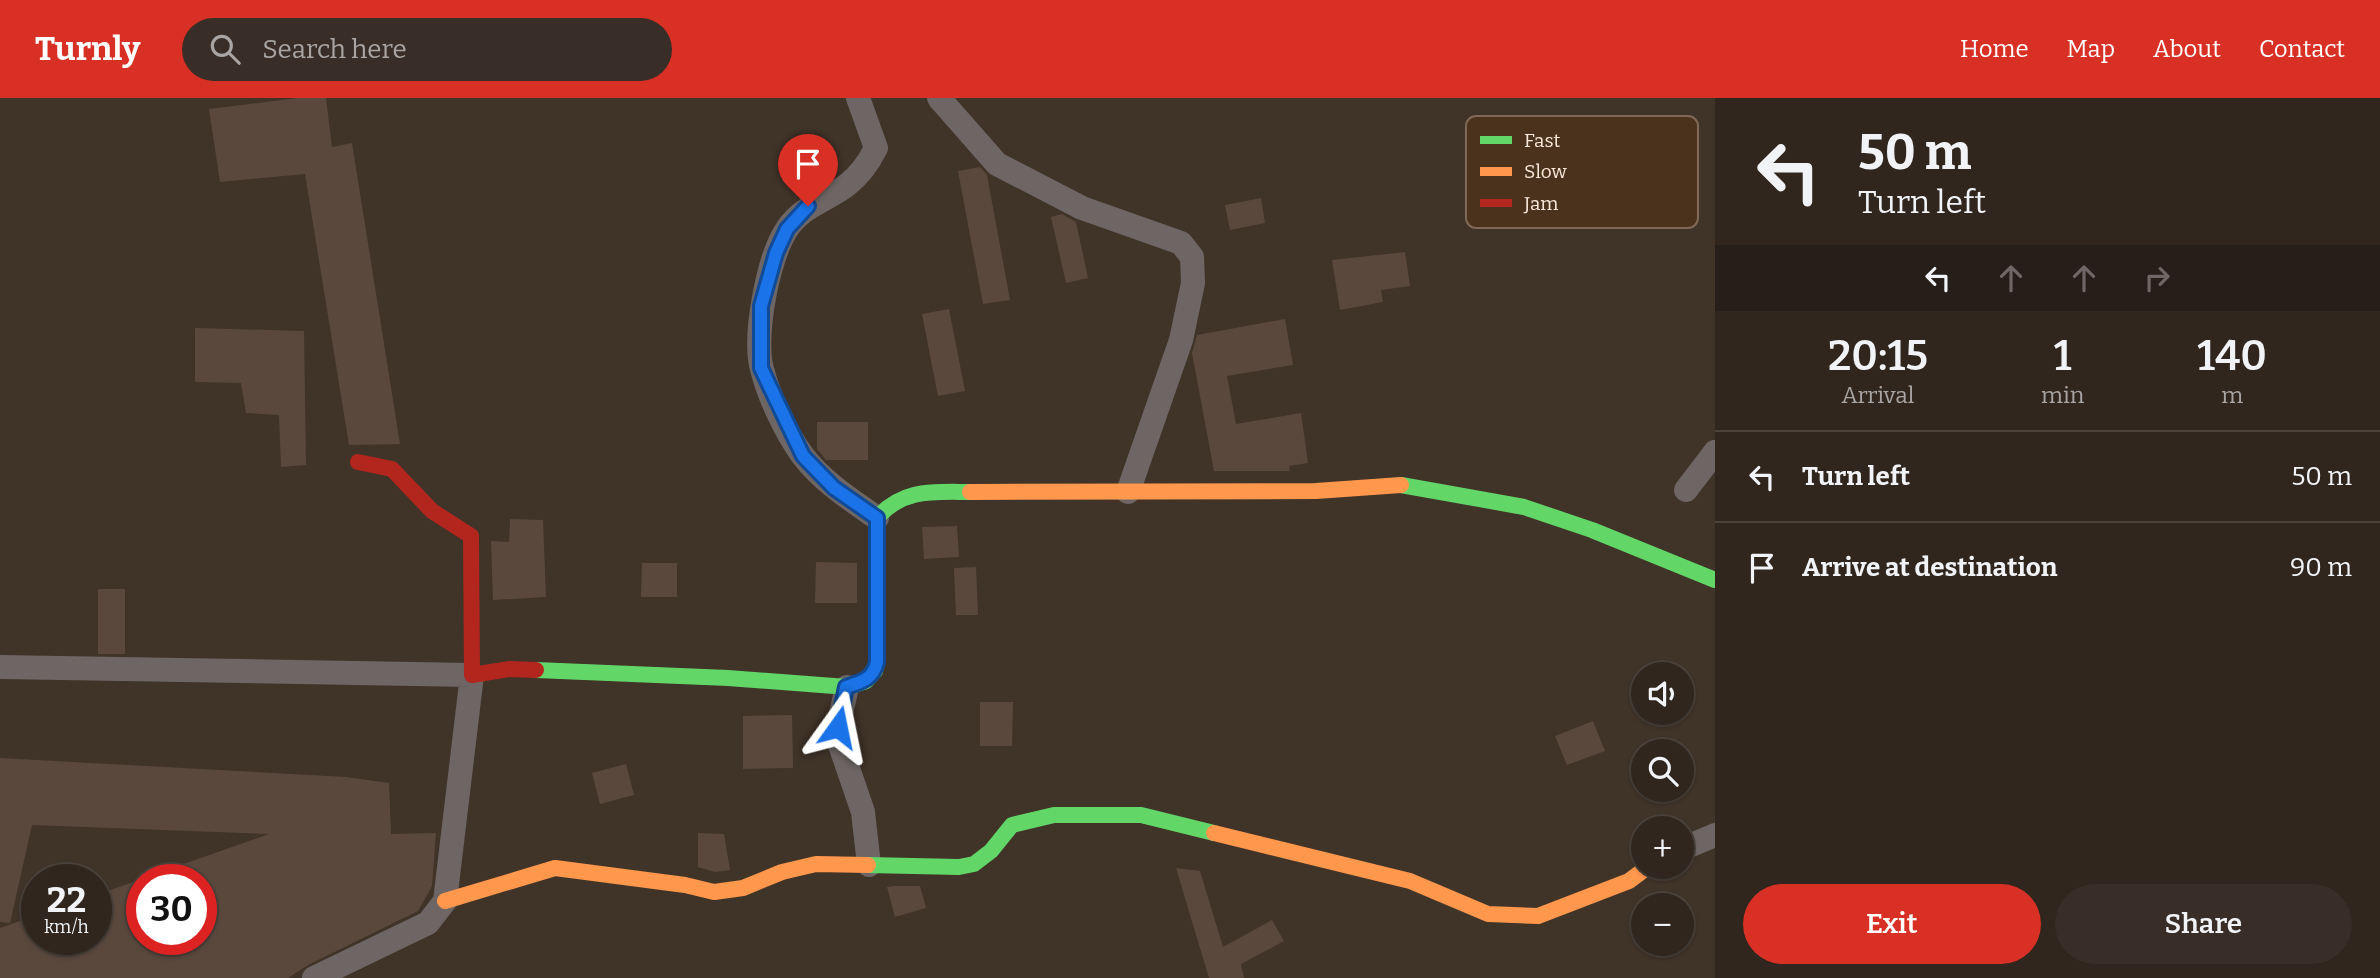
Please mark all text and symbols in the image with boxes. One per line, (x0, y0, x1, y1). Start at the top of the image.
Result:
search box (182, 18, 672, 81)
text: Turnly (35, 29, 140, 69)
icon: search (206, 30, 244, 68)
text: Search here (262, 34, 407, 65)
text: Home (1960, 35, 2029, 63)
text: Map (2067, 35, 2115, 63)
text: About (2153, 35, 2221, 63)
text: Contact (2259, 35, 2345, 63)
legend (1466, 116, 1698, 228)
text: 50 m (1858, 123, 1971, 182)
icon: left (1743, 126, 1834, 217)
text: Fast (1524, 129, 1561, 152)
pin (778, 134, 838, 206)
icon: arrive (789, 145, 827, 183)
text: Slow (1524, 160, 1567, 183)
text: Turn left (1858, 183, 1986, 221)
text: Jam (1523, 192, 1558, 215)
icon: left (1919, 259, 1957, 297)
icon: ahead (1992, 259, 2030, 297)
icon: ahead (2065, 259, 2103, 297)
icon: right (2138, 259, 2176, 297)
text: 20:15 (1828, 331, 1928, 381)
text: 1 (2054, 331, 2072, 381)
text: 140 (2197, 331, 2267, 381)
text: Arrival (1842, 381, 1914, 409)
text: min (2041, 381, 2084, 409)
text: m (2221, 381, 2243, 409)
icon: left (1743, 458, 1781, 496)
text: Turn left (1802, 461, 1910, 492)
text: 50 m (2291, 461, 2352, 492)
icon: arrive (1743, 549, 1781, 587)
text: Arrive at destination (1802, 552, 2057, 583)
text: 90 m (2290, 552, 2352, 583)
map controls (1631, 662, 1694, 956)
button: sound (1631, 662, 1694, 725)
position arrow (801, 690, 875, 764)
button: search (1631, 739, 1694, 802)
button: + (1631, 816, 1694, 879)
speed limit sign: 30 (126, 864, 217, 955)
text: 22 (47, 879, 86, 921)
button: Exit (1743, 884, 2041, 964)
button: Share (2055, 884, 2352, 964)
button: − (1631, 893, 1694, 956)
text: km/h (44, 916, 89, 938)

